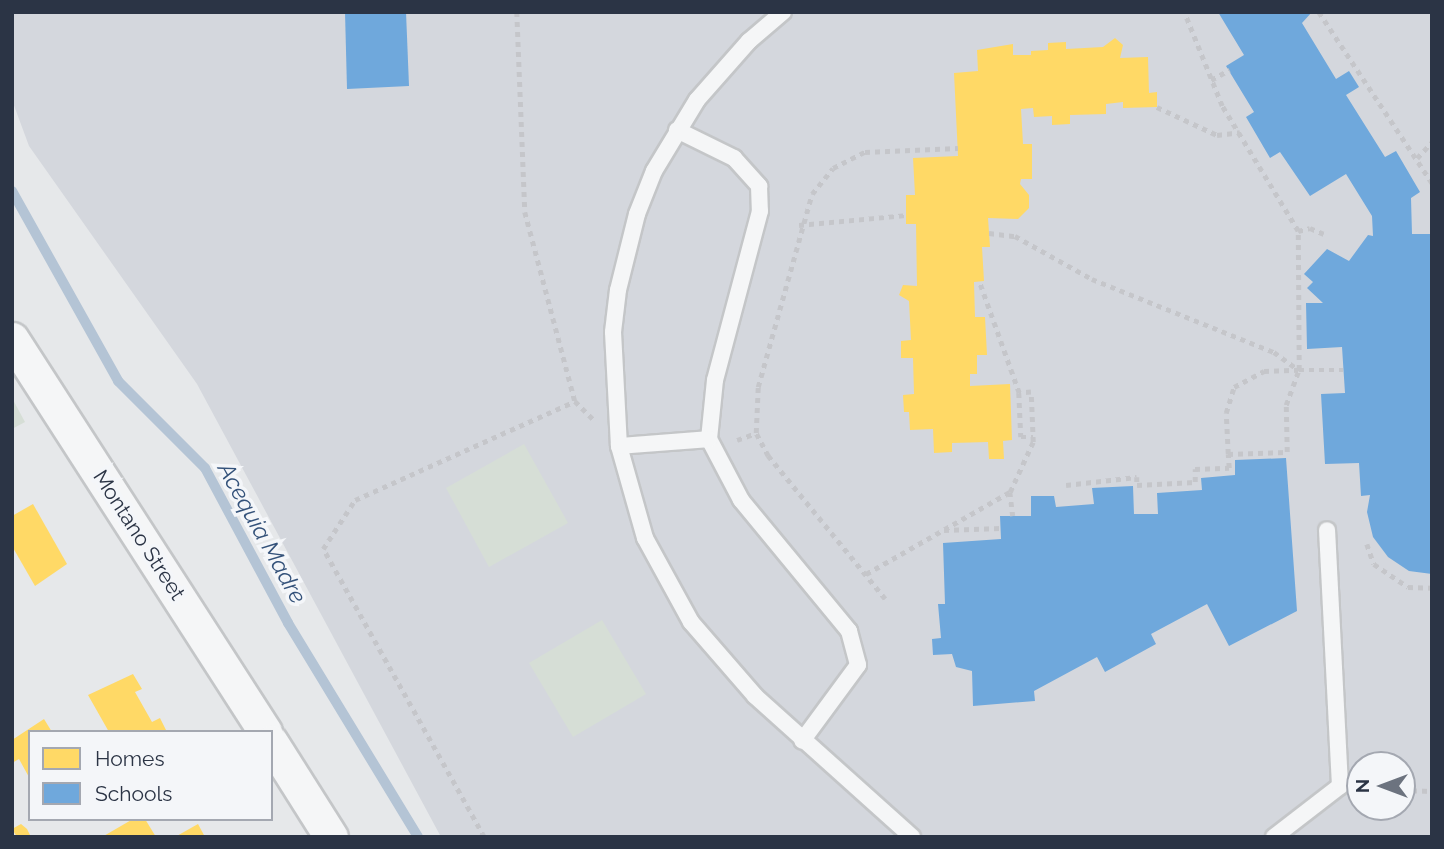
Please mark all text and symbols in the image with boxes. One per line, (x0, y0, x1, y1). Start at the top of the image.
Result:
water label: Acequia Madre (212, 458, 312, 608)
street label: Montano Street (88, 465, 190, 605)
legend (28, 730, 273, 821)
text: Homes (95, 746, 165, 771)
north arrow (1346, 751, 1416, 821)
text: N (1351, 779, 1373, 793)
text: Schools (95, 781, 172, 806)

